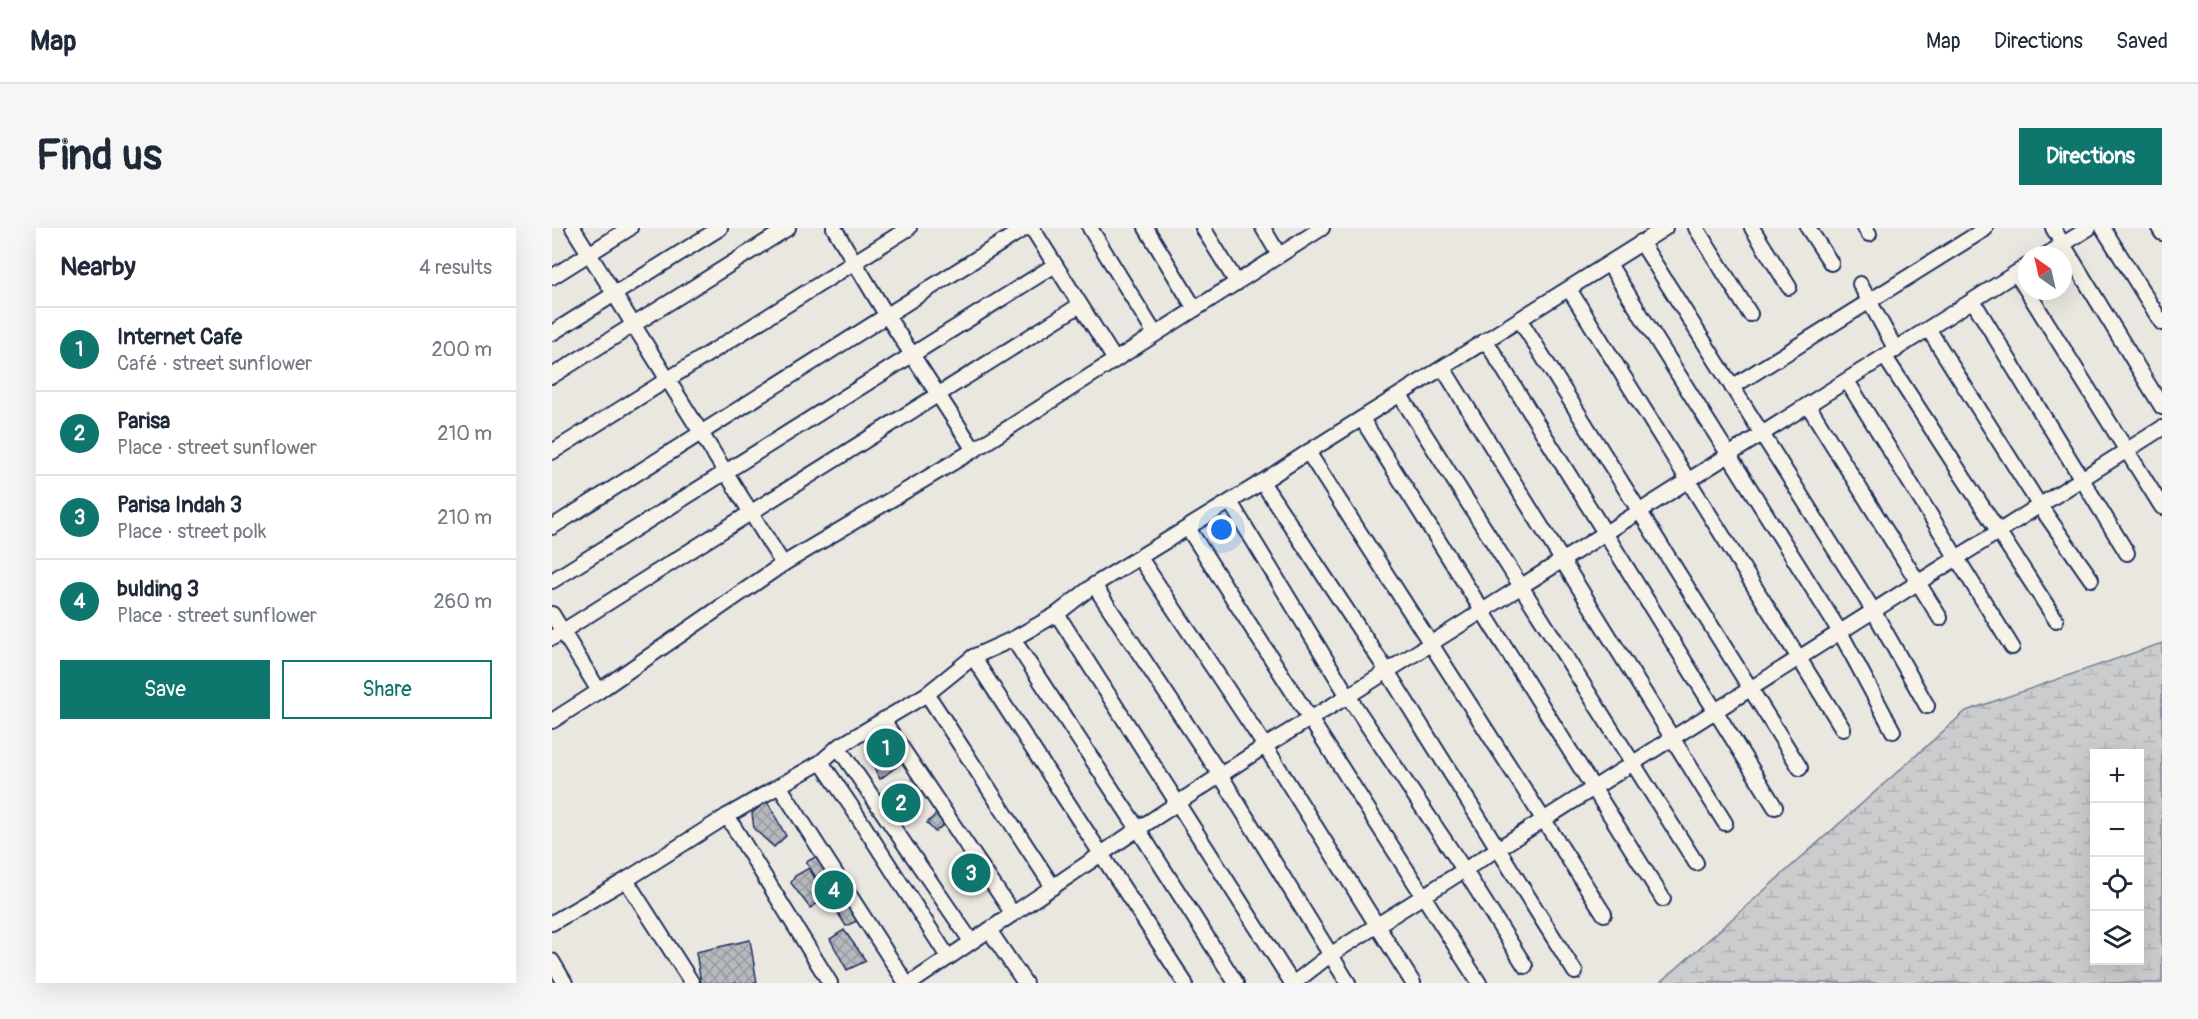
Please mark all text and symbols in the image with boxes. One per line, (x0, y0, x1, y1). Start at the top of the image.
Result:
text: Map (30, 24, 76, 59)
text: Map (1926, 28, 1961, 55)
text: Directions (1994, 28, 2083, 55)
text: Saved (2116, 28, 2168, 55)
button: Directions (2019, 128, 2162, 185)
text: Find us (36, 130, 162, 182)
north arrow (2018, 246, 2072, 300)
text: Nearby (60, 251, 136, 283)
text: 4 results (419, 255, 492, 280)
text: Internet Cafe (117, 323, 242, 351)
text: 1 (76, 337, 83, 362)
text: 200 m (431, 337, 492, 362)
text: Café · street sunflower (117, 351, 312, 376)
text: Parisa (117, 407, 170, 435)
text: 2 (74, 421, 85, 446)
text: 210 m (437, 421, 492, 446)
text: Place · street sunflower (117, 435, 317, 460)
text: Parisa Indah 3 (117, 491, 242, 519)
text: 3 (74, 505, 85, 530)
text: 210 m (437, 505, 492, 530)
your location (1207, 515, 1236, 544)
text: Place · street polk (117, 519, 266, 544)
text: bulding 3 (117, 575, 199, 603)
text: 4 (74, 589, 85, 614)
text: 260 m (433, 589, 492, 614)
text: Place · street sunflower (117, 603, 317, 628)
button: Save (60, 660, 270, 719)
button: Share (282, 660, 492, 719)
pin: 1 (866, 726, 906, 770)
map controls (2090, 749, 2144, 965)
button: + (2090, 749, 2144, 803)
pin: 2 (882, 780, 920, 826)
button: − (2090, 803, 2144, 857)
pin: 3 (952, 850, 990, 896)
button: locate (2090, 857, 2144, 911)
pin: 4 (814, 868, 854, 912)
button: layers (2090, 911, 2144, 965)

